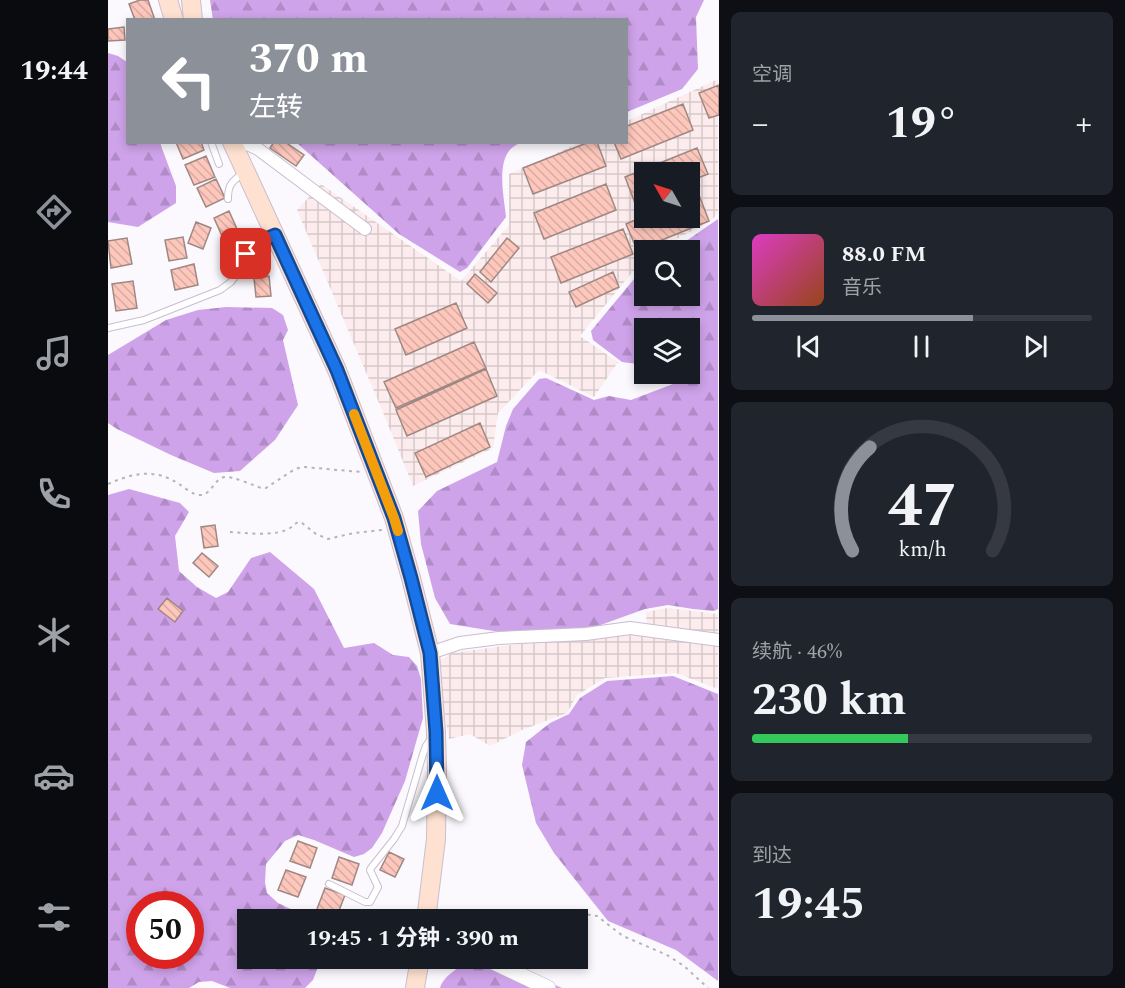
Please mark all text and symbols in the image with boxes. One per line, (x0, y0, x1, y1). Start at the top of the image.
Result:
text: 370 m (249, 28, 368, 91)
icon: left (150, 42, 228, 120)
text: 19:44 (20, 50, 88, 92)
text: 空调 (752, 60, 792, 90)
text: 左转 (249, 87, 303, 129)
text: 19° (886, 89, 959, 158)
text: − (752, 99, 769, 149)
text: + (1076, 99, 1092, 149)
north arrow (634, 162, 700, 228)
map controls (634, 162, 700, 384)
icon: directions (33, 191, 75, 233)
pin (220, 228, 271, 279)
icon: arrive (229, 237, 262, 270)
text: 88.0 FM (842, 238, 926, 271)
button: search (634, 240, 700, 306)
text: 音乐 (842, 273, 882, 303)
button: layers (634, 318, 700, 384)
icon: previous (792, 330, 825, 363)
icon: pause (905, 330, 938, 363)
icon: next (1019, 330, 1052, 363)
icon: music (33, 332, 75, 374)
text: 47 (887, 459, 957, 554)
icon: phone (33, 473, 75, 515)
text: km/h (898, 533, 946, 566)
icon: climate (33, 614, 75, 656)
text: 续航 · 46% (752, 637, 842, 667)
text: 230 km (752, 666, 907, 735)
icon: car (33, 755, 75, 797)
position arrow (405, 761, 469, 825)
text: 到达 (752, 841, 792, 871)
text: 19:45 (752, 870, 865, 939)
speed limit sign: 50 (126, 891, 204, 969)
icon: filters (33, 896, 75, 938)
text: 19:45 · 1 分钟 · 390 m (306, 922, 519, 955)

